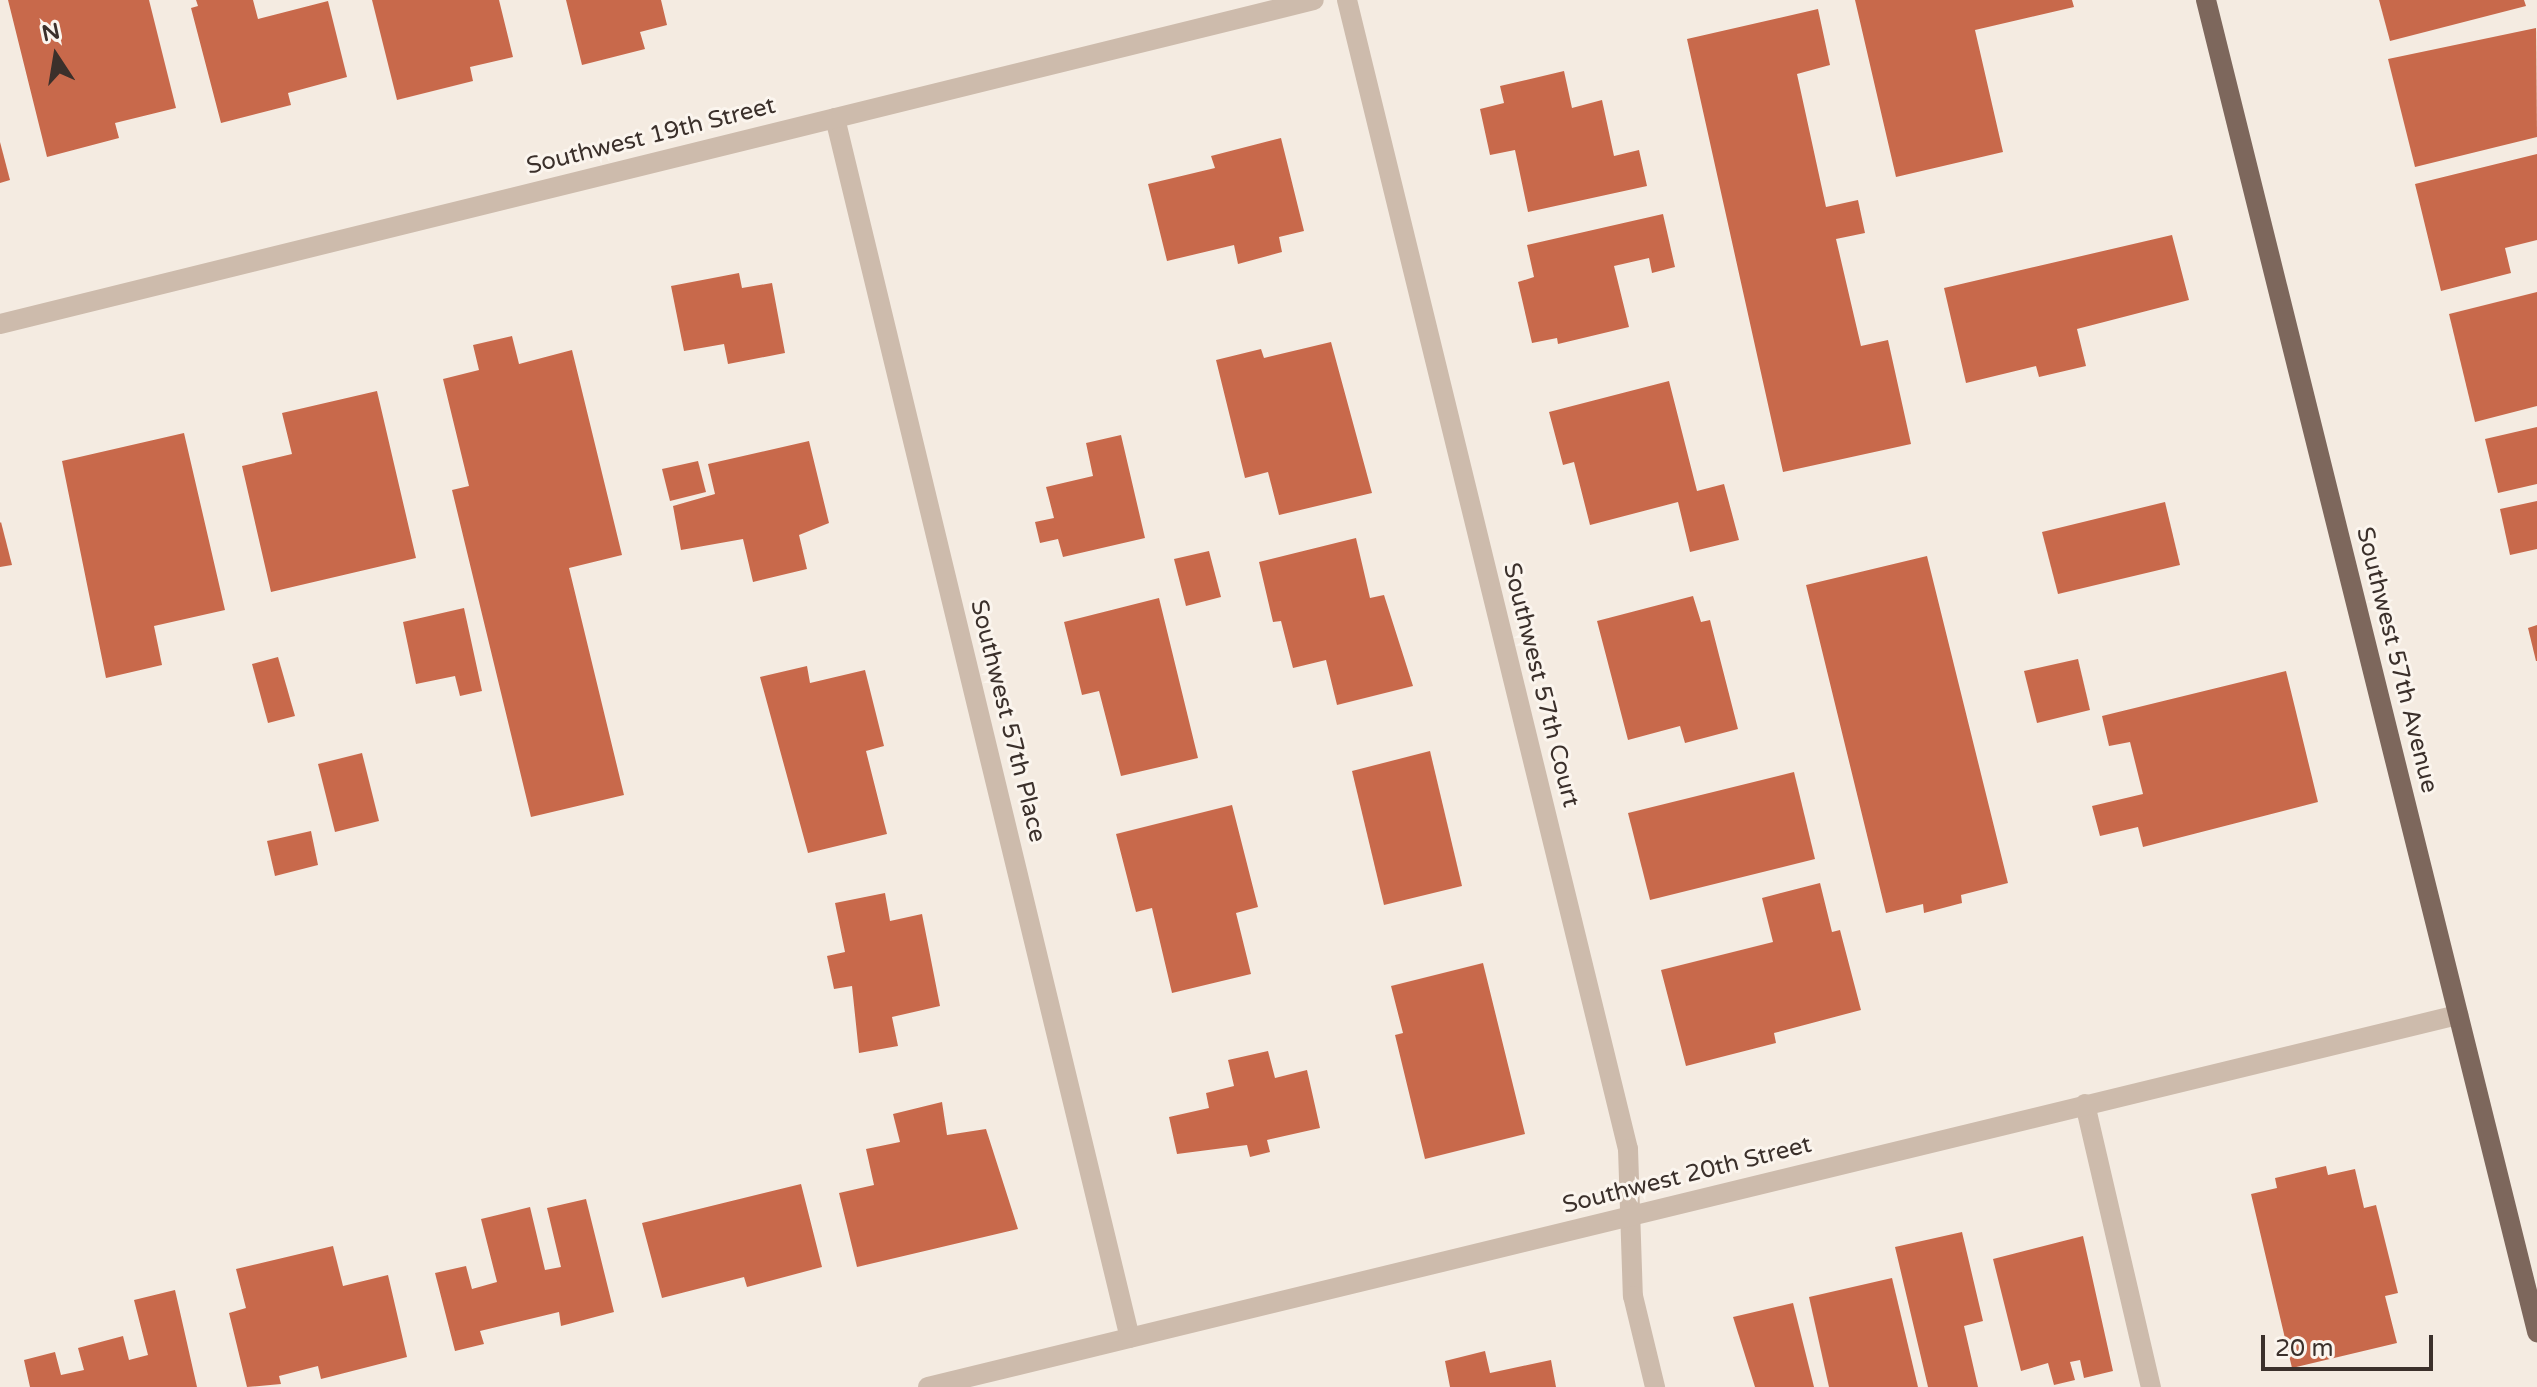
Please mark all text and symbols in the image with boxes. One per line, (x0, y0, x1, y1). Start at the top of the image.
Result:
north arrow (16, 16, 96, 96)
text: N (40, 18, 62, 47)
street label: Southwest 19th Street (524, 91, 778, 181)
street label: Southwest 57th Avenue (2350, 524, 2444, 796)
street label: Southwest 57th Court (1497, 560, 1585, 810)
street label: Southwest 57th Place (964, 597, 1052, 845)
street label: Southwest 20th Street (1560, 1130, 1814, 1220)
scale bar (2265, 1319, 2437, 1369)
text: 20 m (2275, 1334, 2333, 1363)

